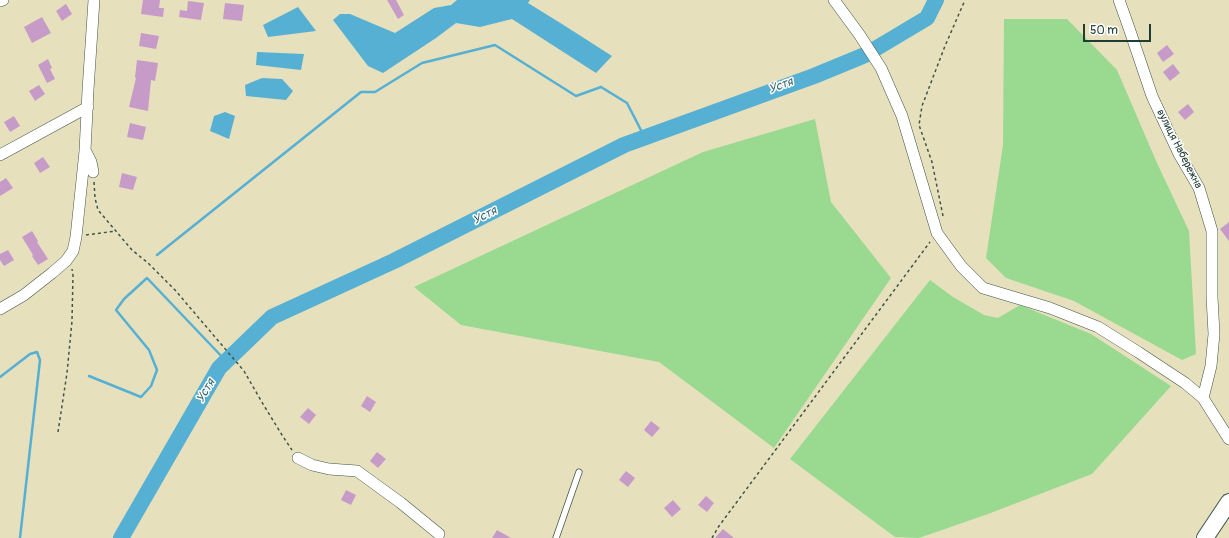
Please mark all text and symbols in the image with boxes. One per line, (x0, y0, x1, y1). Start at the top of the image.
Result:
scale bar (1085, 16, 1153, 42)
text: 50 m (1090, 23, 1118, 38)
water label: Устя (767, 75, 795, 97)
street label: вулиця Набережна (1153, 107, 1205, 191)
water label: Устя (471, 204, 499, 228)
water label: Устя (194, 377, 218, 405)

